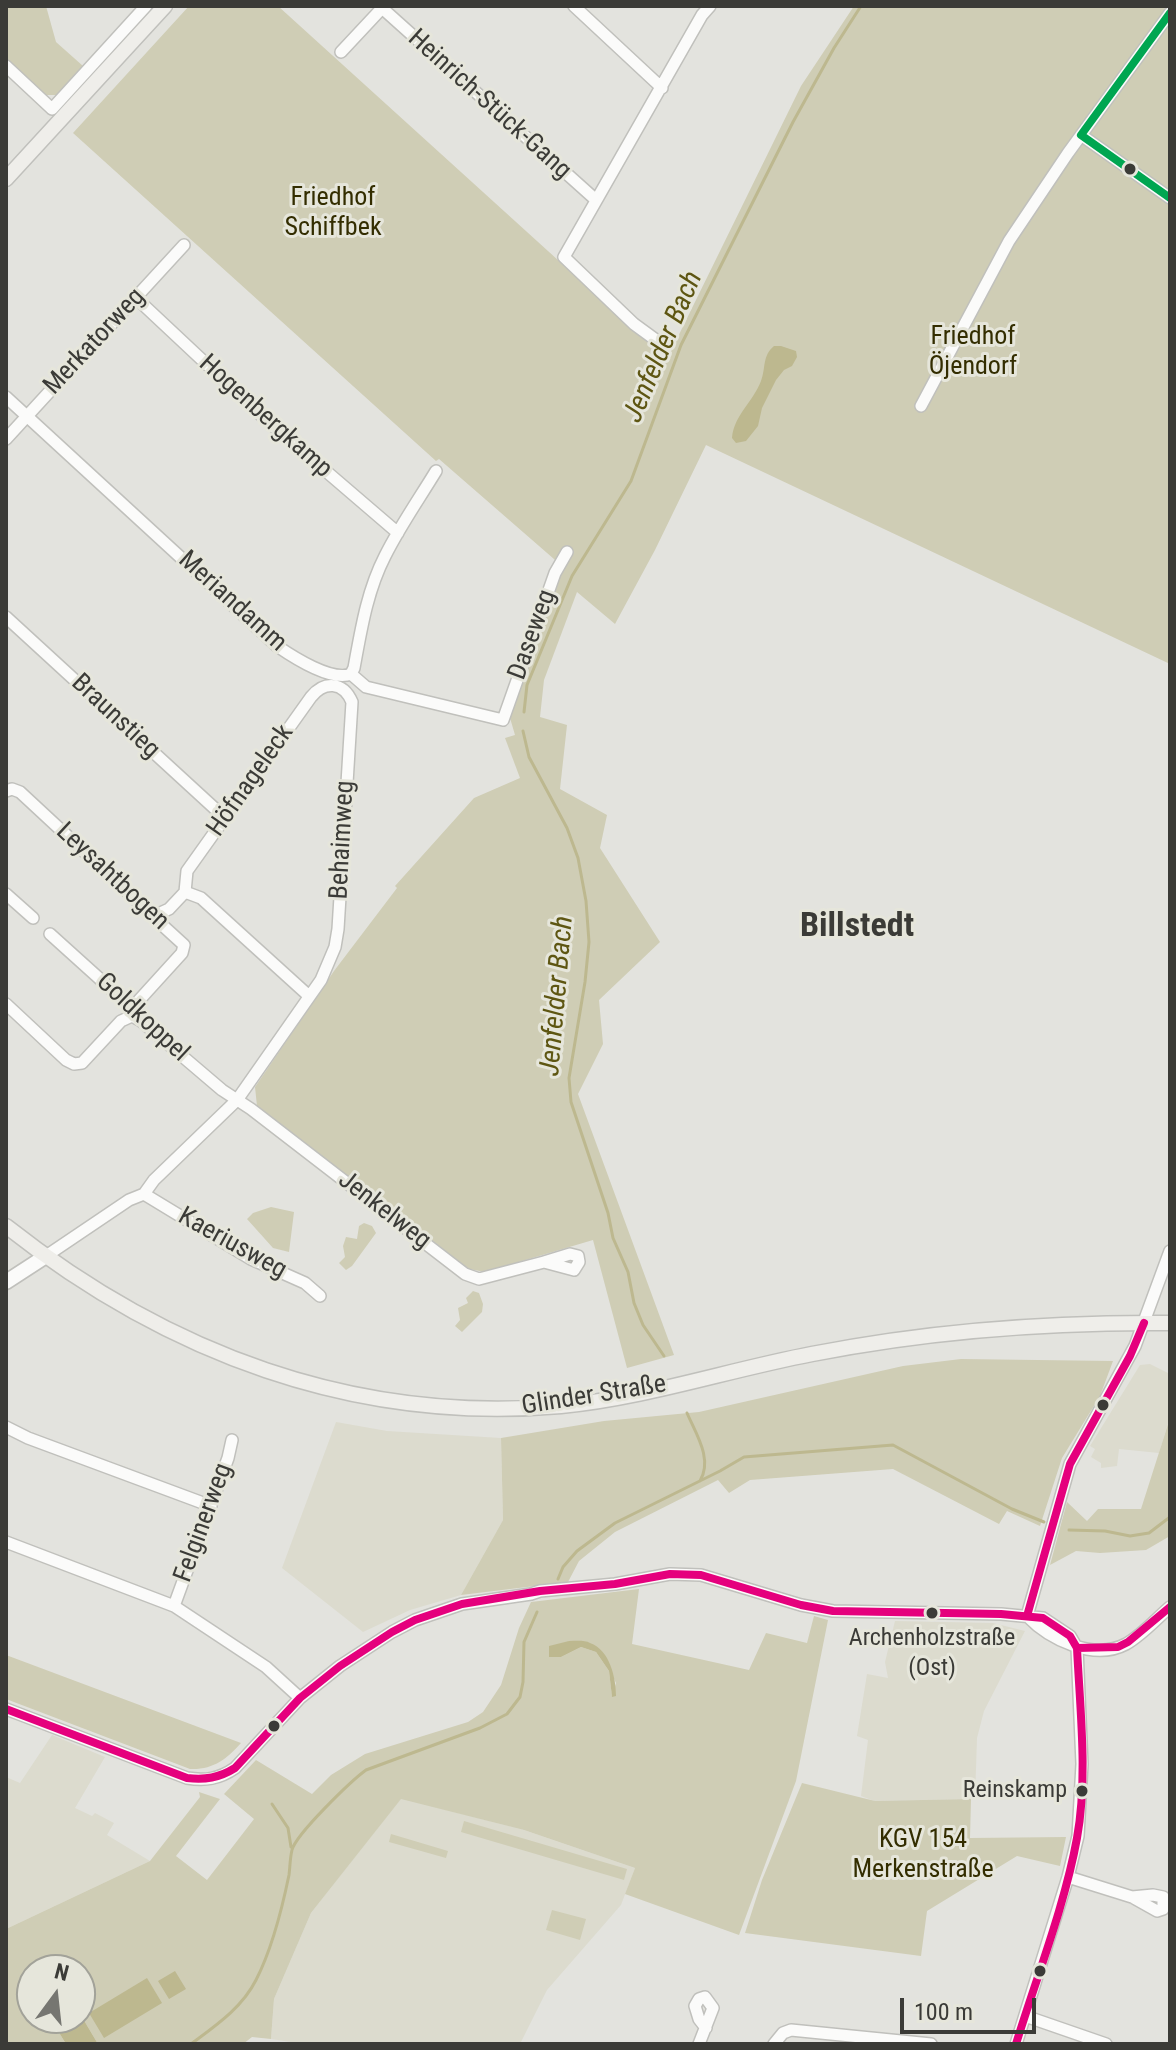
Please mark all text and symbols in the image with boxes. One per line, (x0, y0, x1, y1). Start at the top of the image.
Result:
street label: Heinrich-Stück-Gang (401, 24, 577, 186)
unlabelled marker (1122, 161, 1138, 177)
park label: Friedhof Schiffbek (284, 182, 382, 244)
water label: Jenfelder Bach (617, 267, 711, 427)
street label: Merkatorweg (38, 282, 152, 402)
park label: Friedhof Öjendorf (929, 321, 1017, 382)
street label: Hogenbergkamp (192, 349, 338, 485)
street label: Meriandamm (171, 545, 293, 659)
street label: Daseweg (502, 586, 564, 684)
street label: Braunstieg (64, 668, 166, 766)
street label: Höfnageleck (201, 719, 301, 843)
street label: Behaimweg (324, 780, 362, 900)
street label: Leysahtbogen (49, 817, 175, 937)
district label: Billstedt (800, 907, 914, 947)
water label: Jenfelder Bach (534, 915, 582, 1077)
street label: Goldkoppel (89, 967, 195, 1069)
street label: Jenkelweg (331, 1165, 437, 1257)
street label: Kaeriusweg (172, 1201, 292, 1287)
street label: Glinder Straße (520, 1369, 668, 1423)
unlabelled marker (1095, 1397, 1111, 1413)
street label: Felginerweg (168, 1459, 240, 1587)
marker: Archenholzstraße (Ost) (924, 1605, 940, 1621)
place label: Archenholzstraße (Ost) (849, 1625, 1015, 1681)
unlabelled marker (266, 1718, 282, 1734)
place label: Reinskamp (963, 1777, 1067, 1805)
marker: Reinskamp (1074, 1783, 1090, 1799)
park label: KGV 154 Merkenstraße (852, 1824, 994, 1886)
north arrow (16, 1954, 96, 2034)
text: N (52, 1958, 72, 1986)
unlabelled marker (1032, 1963, 1048, 1979)
scale bar (904, 1982, 1040, 2032)
text: 100 m (914, 1998, 973, 2026)

